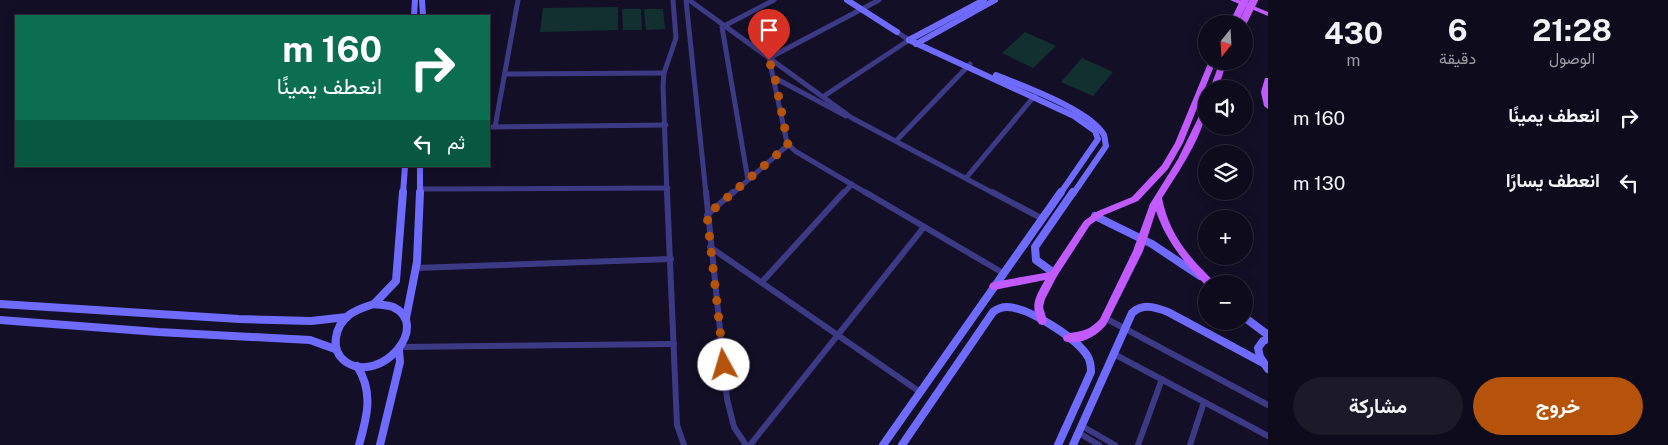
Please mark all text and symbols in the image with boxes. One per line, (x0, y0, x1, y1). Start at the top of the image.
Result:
pin (748, 9, 790, 60)
text: 6 (1448, 12, 1467, 48)
text: 21:28 (1532, 12, 1612, 48)
north arrow (1198, 15, 1252, 70)
map controls (1198, 15, 1253, 330)
text: 430 (1324, 15, 1383, 51)
icon: arrive (755, 16, 783, 44)
text: 160 m (282, 29, 382, 70)
icon: right (400, 35, 465, 100)
text: دقيقة (1439, 49, 1476, 68)
text: الوصول (1549, 49, 1595, 68)
text: m (1347, 51, 1360, 70)
text: انعطف يمينًا (277, 73, 382, 99)
button: sound (1198, 80, 1253, 135)
text: انعطف يمينًا (1508, 104, 1600, 126)
icon: right (1615, 104, 1643, 132)
text: 160 m (1293, 107, 1345, 129)
icon: left (409, 130, 437, 158)
text: ثم (447, 131, 465, 153)
button: layers (1198, 145, 1253, 200)
text: انعطف يسارًا (1506, 169, 1600, 191)
icon: left (1615, 169, 1643, 197)
text: 130 m (1293, 172, 1345, 194)
button: + (1198, 210, 1253, 265)
button: − (1198, 275, 1253, 330)
position arrow (697, 338, 749, 390)
button: مشاركة (1293, 377, 1463, 435)
button: خروج (1473, 377, 1643, 435)

